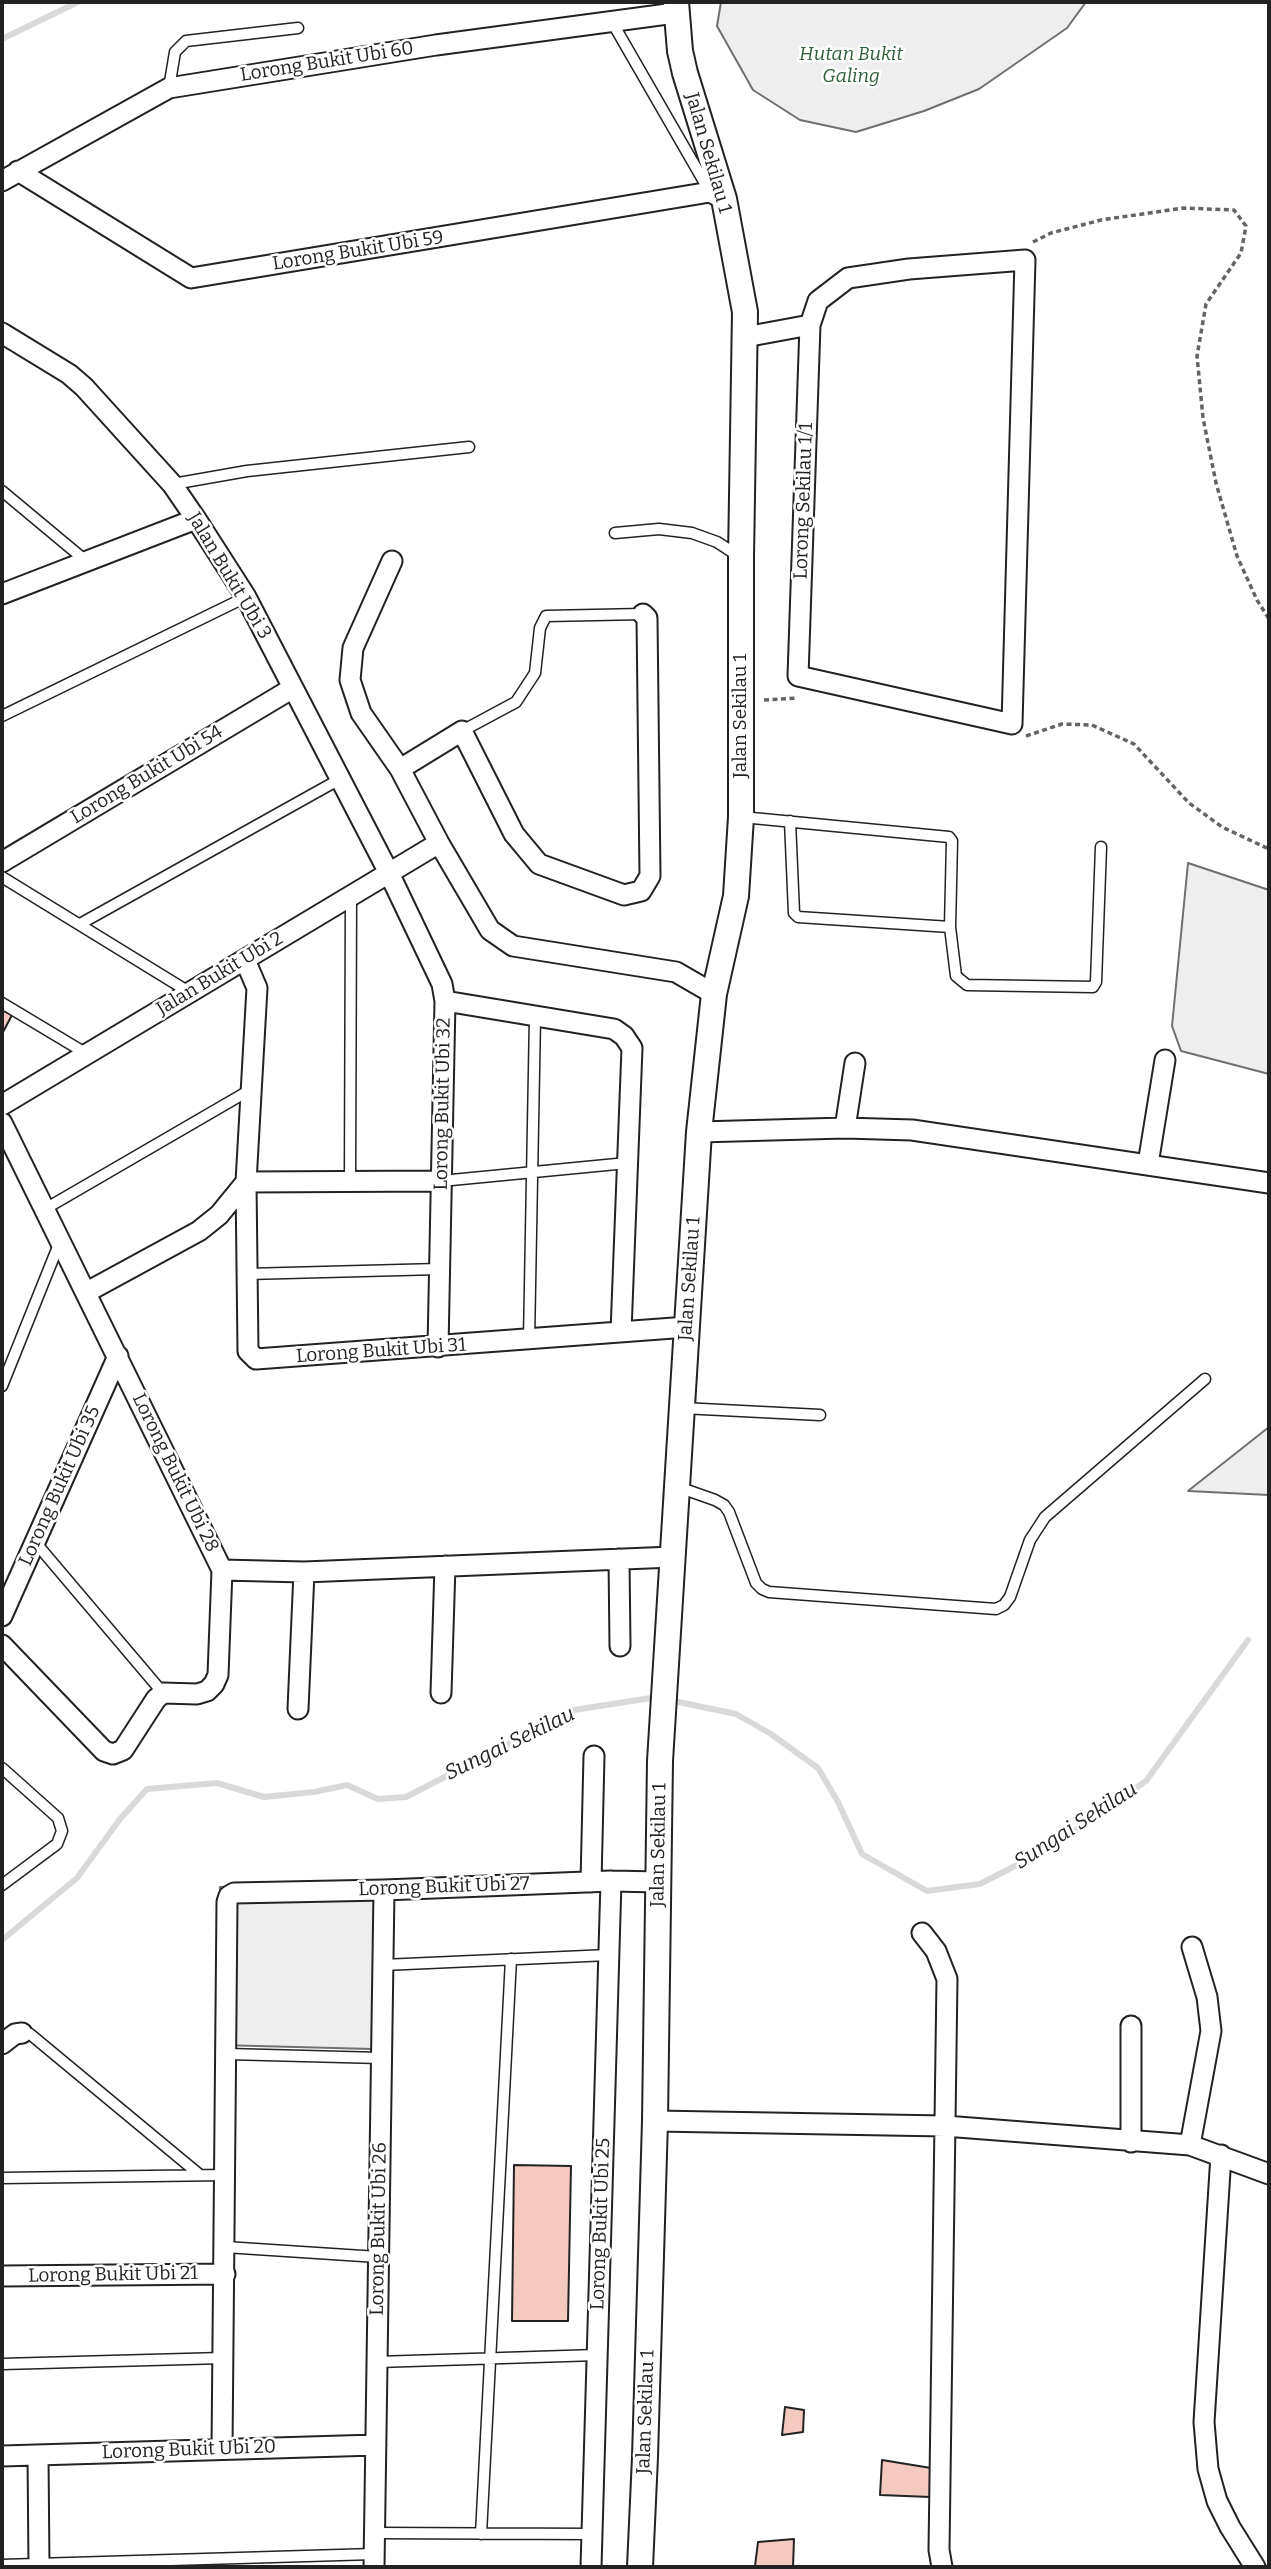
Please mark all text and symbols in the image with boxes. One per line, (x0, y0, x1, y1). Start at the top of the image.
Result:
street label: Lorong Bukit Ubi 60 (239, 37, 415, 87)
park label: Hutan Bukit Galing (799, 44, 903, 88)
street label: Jalan Sekilau 1 (680, 90, 736, 216)
street label: Lorong Bukit Ubi 59 (271, 226, 445, 276)
street label: Lorong Sekilau 1/1 (790, 422, 818, 580)
street label: Jalan Bukit Ubi 3 (182, 508, 276, 644)
street label: Jalan Sekilau 1 (730, 654, 752, 778)
street label: Lorong Bukit Ubi 54 (67, 721, 227, 829)
street label: Jalan Bukit Ubi 2 (153, 927, 287, 1021)
street label: Lorong Bukit Ubi 32 (430, 1017, 456, 1191)
street label: Jalan Sekilau 1 (674, 1216, 706, 1342)
street label: Lorong Bukit Ubi 31 (295, 1334, 467, 1368)
street label: Lorong Bukit Ubi 28 (127, 1390, 223, 1556)
street label: Lorong Bukit Ubi 35 (14, 1402, 106, 1570)
water label: Sungai Sekilau (441, 1702, 579, 1786)
water label: Sungai Sekilau (1010, 1777, 1142, 1875)
street label: Jalan Sekilau 1 (647, 1783, 671, 1907)
street label: Lorong Bukit Ubi 27 (358, 1873, 530, 1901)
street label: Lorong Bukit Ubi 25 (587, 2138, 615, 2310)
street label: Lorong Bukit Ubi 26 (366, 2142, 392, 2316)
street label: Lorong Bukit Ubi 21 (28, 2262, 198, 2288)
street label: Jalan Sekilau 1 (632, 2350, 660, 2474)
street label: Lorong Bukit Ubi 20 (102, 2436, 276, 2464)

